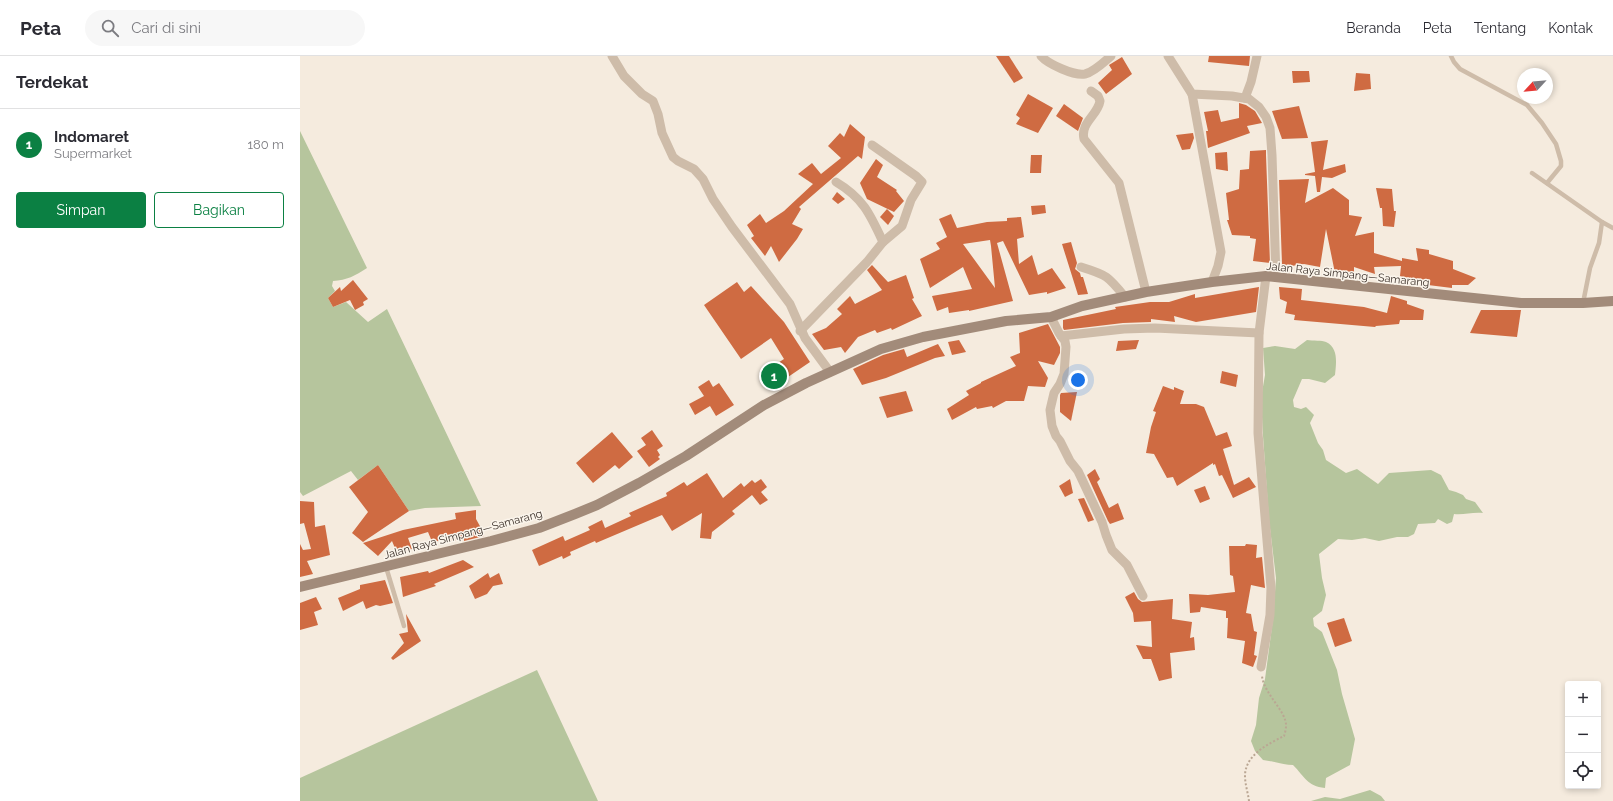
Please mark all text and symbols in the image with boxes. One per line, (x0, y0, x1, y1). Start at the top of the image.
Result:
search box (85, 10, 365, 46)
text: Peta (20, 17, 61, 39)
icon: search (99, 17, 121, 39)
text: Cari di sini (131, 19, 201, 37)
text: Beranda (1346, 20, 1401, 36)
text: Peta (1423, 20, 1452, 36)
text: Tentang (1474, 20, 1526, 36)
text: Kontak (1548, 20, 1593, 36)
north arrow (1517, 68, 1553, 104)
text: Terdekat (16, 72, 88, 92)
text: Indomaret (54, 128, 129, 146)
text: 1 (26, 137, 32, 152)
text: 180 m (248, 137, 284, 152)
text: Supermarket (54, 146, 132, 161)
button: Simpan (16, 192, 146, 228)
button: Bagikan (154, 192, 284, 228)
street label: Jalan Raya Simpang—Samarang (1266, 259, 1430, 290)
pin: 1 (761, 361, 787, 391)
your location (1068, 370, 1088, 390)
street label: Jalan Raya Simpang—Samarang (382, 507, 544, 562)
map controls (1565, 681, 1601, 789)
button: + (1565, 681, 1601, 717)
button: − (1565, 717, 1601, 753)
button: locate (1565, 753, 1601, 789)

